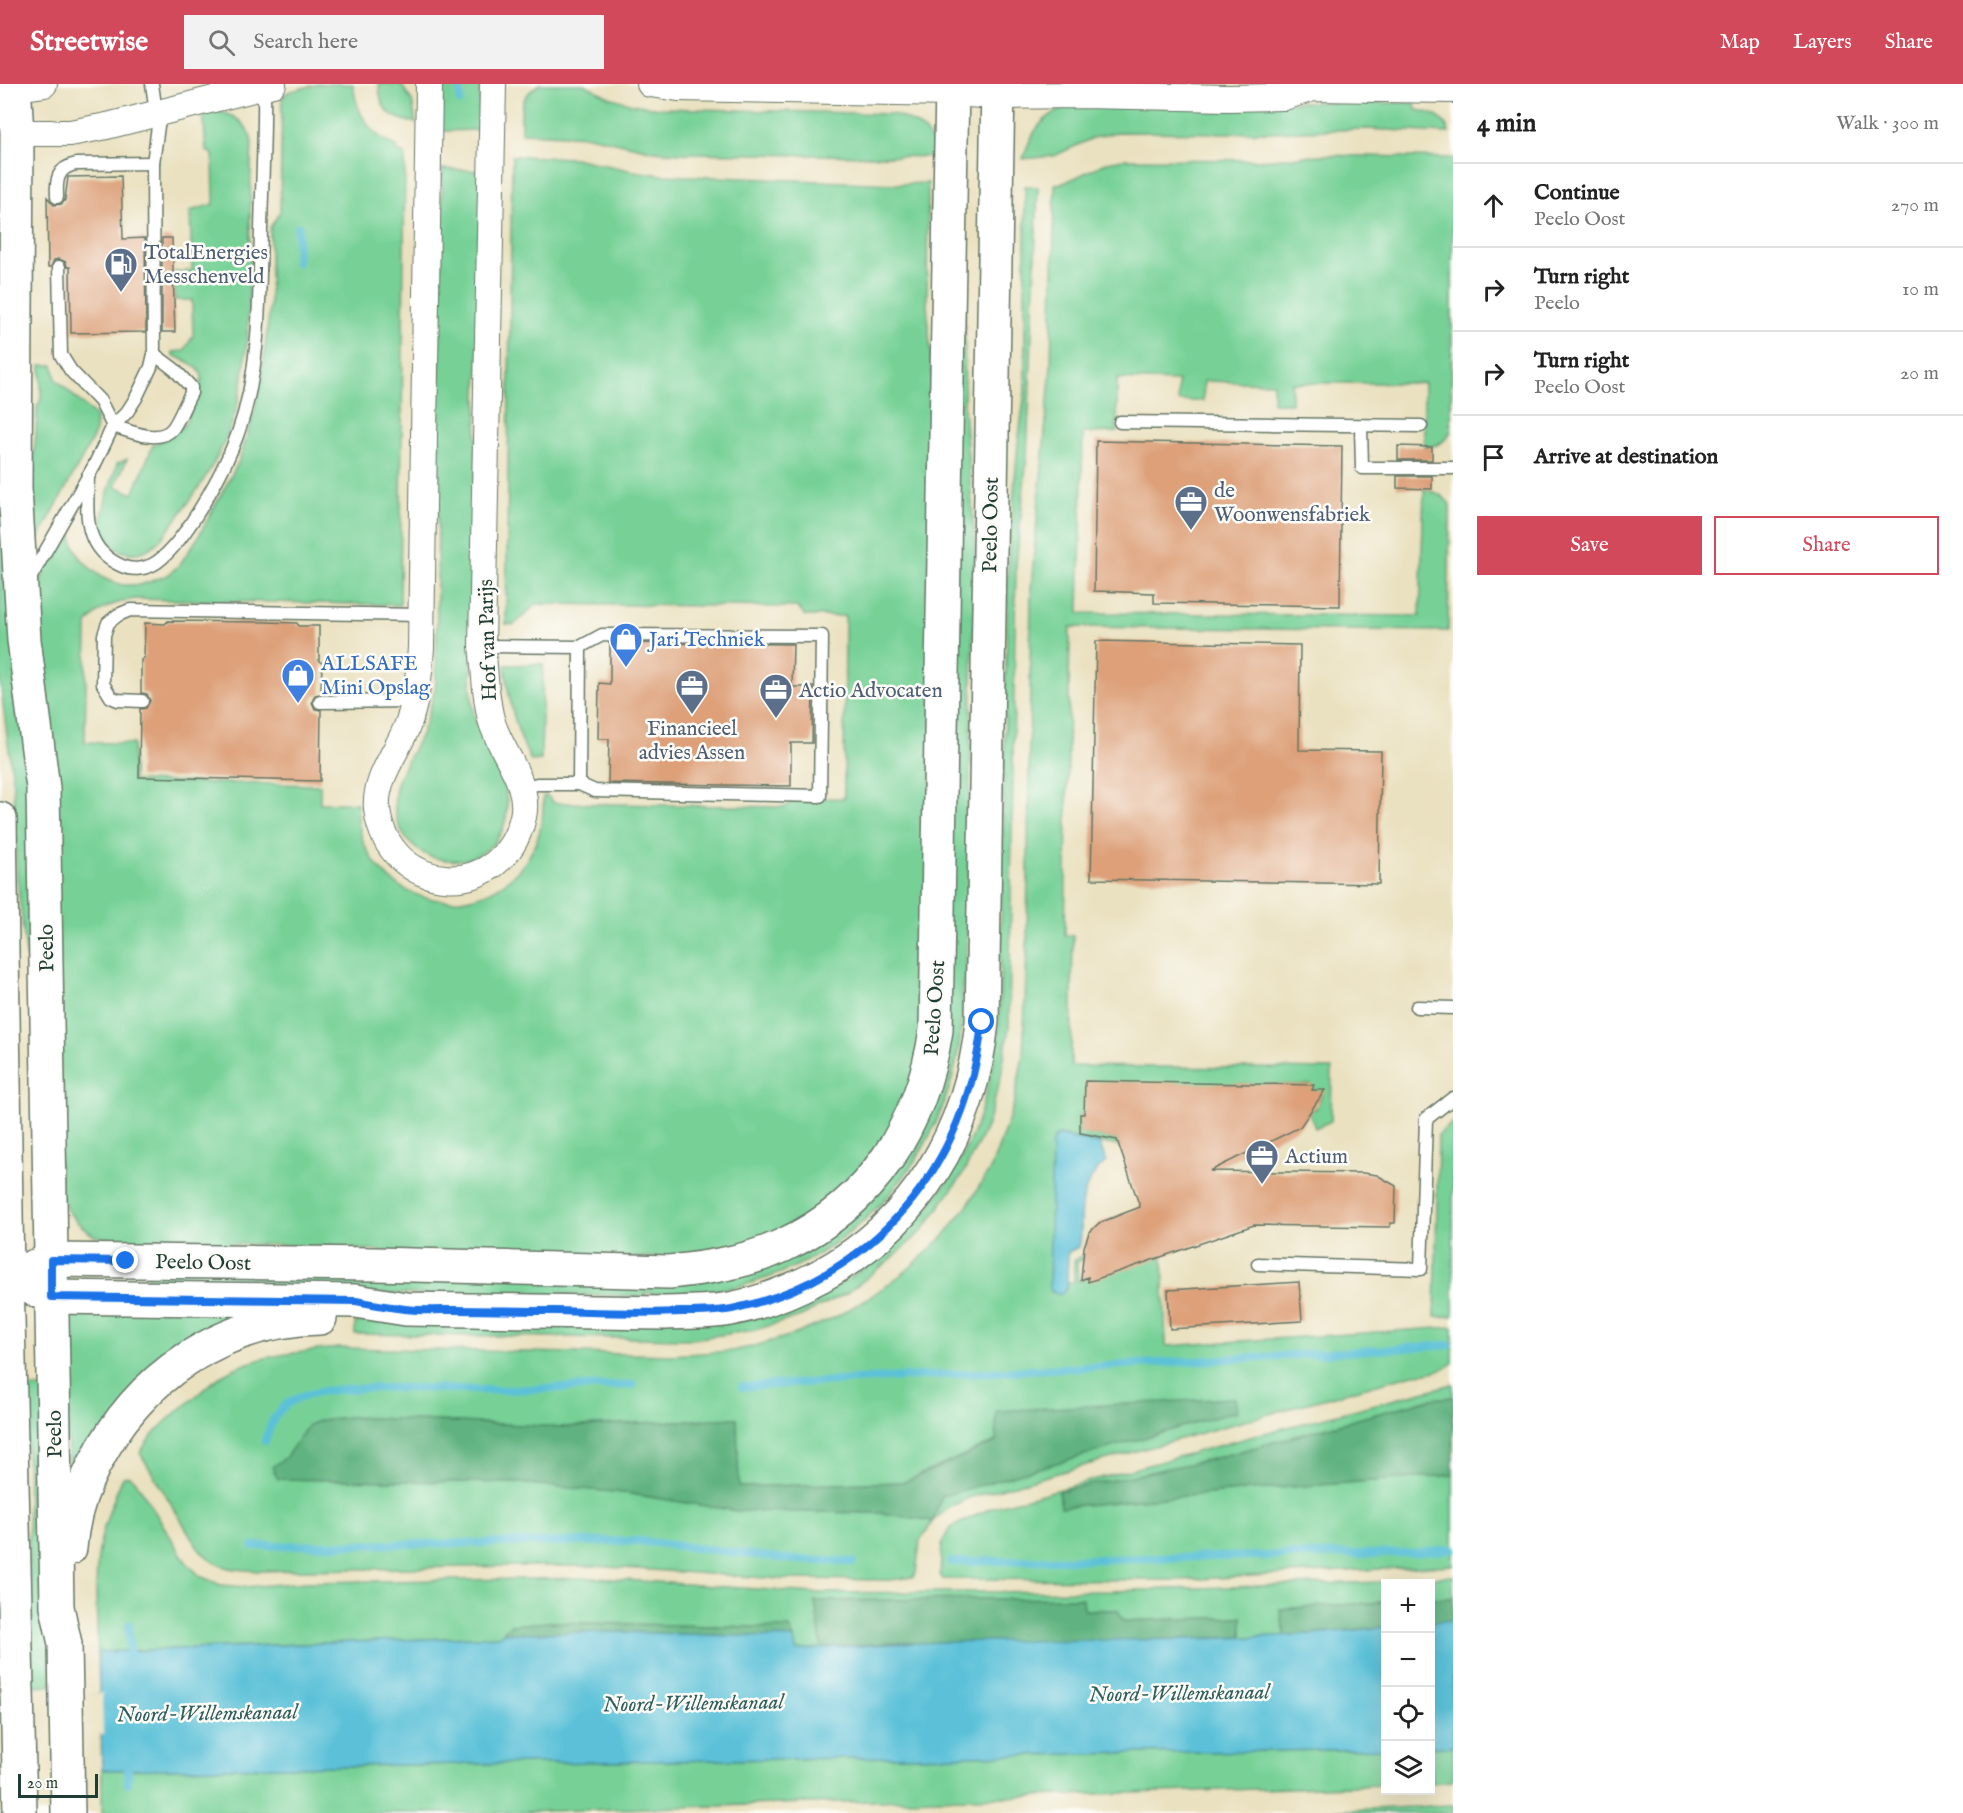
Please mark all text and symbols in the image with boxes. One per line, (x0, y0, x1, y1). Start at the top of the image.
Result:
search box (184, 15, 604, 69)
text: Streetwise (30, 25, 148, 60)
icon: search (205, 26, 238, 59)
text: Search here (253, 28, 358, 56)
text: Map (1720, 29, 1760, 56)
text: Layers (1793, 29, 1852, 56)
text: Share (1885, 29, 1933, 56)
text: 4 min (1477, 107, 1536, 140)
text: Walk · 300 m (1836, 111, 1939, 136)
text: Continue (1534, 179, 1620, 207)
icon: ahead (1477, 189, 1510, 222)
text: 270 m (1891, 193, 1939, 218)
text: Peelo Oost (1534, 207, 1625, 232)
place label: TotalEnergies Messchenveld (144, 240, 268, 291)
fuel station icon: TotalEnergies Messchenveld (103, 246, 139, 293)
text: Turn right (1534, 263, 1629, 291)
icon: right (1477, 273, 1510, 306)
text: 10 m (1902, 277, 1939, 302)
text: Peelo (1534, 291, 1580, 316)
text: Turn right (1534, 347, 1629, 375)
icon: right (1477, 357, 1510, 390)
text: 20 m (1900, 361, 1939, 386)
text: Peelo Oost (1534, 375, 1625, 400)
icon: arrive (1477, 441, 1510, 474)
text: Arrive at destination (1534, 443, 1718, 471)
street label: Peelo Oost (977, 477, 1006, 573)
place label: de Woonwensfabriek (1214, 478, 1371, 529)
office icon: de Woonwensfabriek (1173, 484, 1209, 531)
button: Save (1477, 516, 1702, 575)
button: Share (1714, 516, 1939, 575)
street label: Hof van Parijs (473, 579, 504, 701)
shop icon: Jari Techniek (608, 621, 644, 668)
place label: Jari Techniek (647, 627, 766, 654)
place label: ALLSAFE Mini Opslag (320, 651, 431, 702)
shop icon: ALLSAFE Mini Opslag (280, 657, 316, 704)
office icon: Financieel advies Assen (674, 668, 710, 715)
office icon: Actio Advocaten (758, 672, 794, 719)
place label: Actio Advocaten (798, 678, 943, 705)
place label: Financieel advies Assen (639, 716, 745, 767)
street label: Peelo (34, 924, 61, 972)
street label: Peelo Oost (919, 959, 952, 1057)
route start (968, 1008, 994, 1034)
office icon: Actium (1244, 1138, 1280, 1185)
place label: Actium (1284, 1144, 1348, 1171)
route end (112, 1247, 138, 1273)
street label: Peelo Oost (155, 1249, 251, 1278)
street label: Peelo (42, 1410, 69, 1458)
map controls (1381, 1579, 1435, 1795)
button: + (1381, 1579, 1435, 1633)
button: − (1381, 1633, 1435, 1687)
water label: Noord-Willemskanaal (1088, 1678, 1272, 1710)
button: locate (1381, 1687, 1435, 1741)
water label: Noord-Willemskanaal (602, 1688, 786, 1720)
water label: Noord-Willemskanaal (116, 1698, 300, 1730)
button: layers (1381, 1741, 1435, 1795)
scale bar (18, 1771, 98, 1798)
text: 20 m (27, 1774, 58, 1794)

